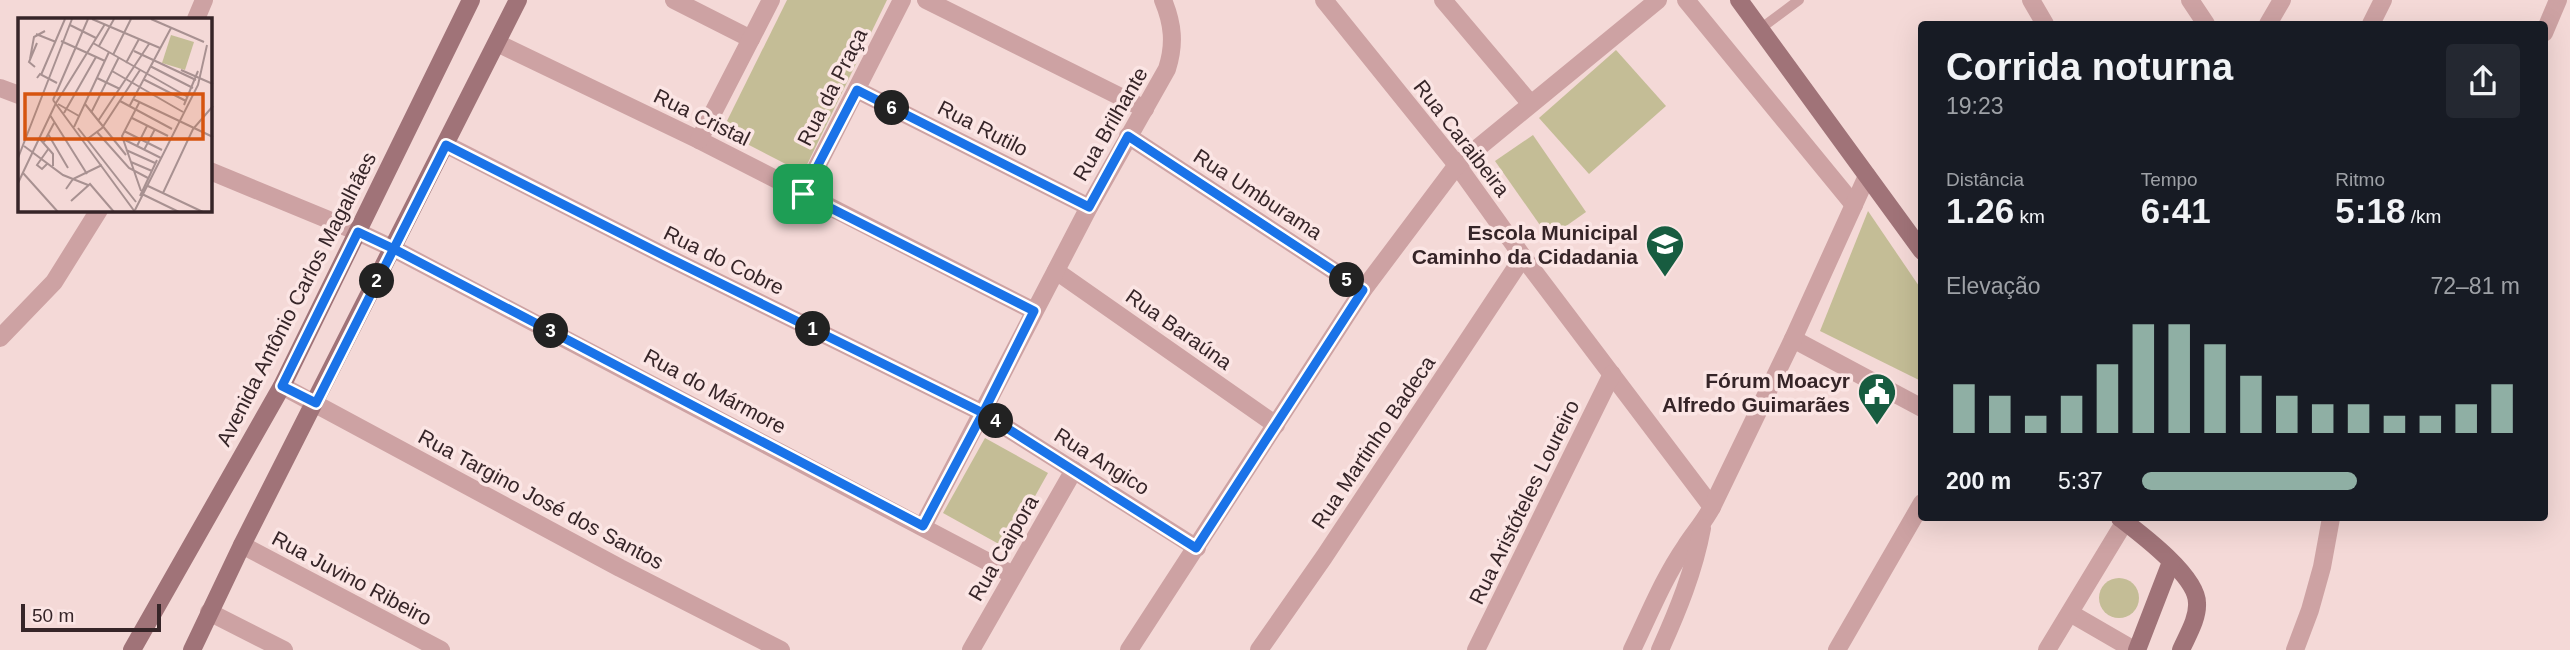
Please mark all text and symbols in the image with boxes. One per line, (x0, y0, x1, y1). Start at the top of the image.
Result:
inset map (18, 18, 212, 212)
street label: Rua da Praça (793, 24, 872, 149)
button: share (2446, 44, 2520, 118)
text: Corrida noturna (1946, 46, 2233, 88)
street label: Rua Brilhante (1068, 63, 1152, 185)
street label: Rua Caraibeira (1409, 75, 1515, 201)
street label: Rua Cristal (650, 84, 754, 150)
pin: 6 (874, 90, 910, 126)
text: 19:23 (1946, 93, 2004, 119)
street label: Rua Rutilo (934, 95, 1032, 161)
text: 6 (886, 97, 897, 118)
street label: Rua Umburama (1190, 144, 1327, 244)
street label: Avenida Antônio Carlos Magalhães (212, 148, 380, 450)
pin (773, 164, 833, 224)
text: Distância (1946, 169, 2024, 190)
text: Tempo (2141, 169, 2198, 190)
text: Ritmo (2335, 169, 2385, 190)
icon: arrive (784, 175, 822, 213)
text: 1.26 (1946, 191, 2014, 230)
text: 6:41 (2141, 191, 2211, 230)
text: 5:18 (2335, 191, 2405, 230)
text: km (2014, 206, 2045, 227)
text: /km (2405, 206, 2441, 227)
street label: Rua do Cobre (660, 221, 788, 299)
place label: Escola Municipal Caminho da Cidadania (1412, 221, 1638, 268)
school or university icon: Escola Municipal Caminho da Cidadania (1644, 223, 1686, 278)
pin: 5 (1330, 262, 1364, 298)
pin: 2 (360, 264, 394, 298)
text: 5 (1341, 269, 1352, 290)
text: 2 (371, 270, 382, 291)
text: Elevação (1946, 273, 2041, 299)
text: 72–81 m (2430, 273, 2520, 299)
street label: Rua Baraúna (1122, 284, 1237, 374)
pin: 1 (796, 312, 830, 346)
pin: 3 (534, 314, 568, 348)
text: 1 (807, 318, 818, 339)
text: 3 (545, 320, 556, 341)
street label: Rua do Mármore (640, 344, 790, 438)
street label: Rua Martinho Badeca (1307, 351, 1440, 533)
place label: Fórum Moacyr Alfredo Guimarães (1662, 369, 1850, 416)
public building icon: Fórum Moacyr Alfredo Guimarães (1856, 371, 1898, 426)
street label: Rua Aristóteles Loureiro (1465, 396, 1583, 608)
pin: 4 (978, 404, 1014, 438)
text: 4 (990, 410, 1001, 431)
street label: Rua Angico (1050, 423, 1154, 499)
street label: Rua Targino José dos Santos (415, 425, 667, 573)
text: 200 m (1946, 468, 2011, 494)
text: 5:37 (2058, 468, 2103, 494)
street label: Rua Caipora (964, 491, 1043, 605)
street label: Rua Juvino Ribeiro (268, 526, 436, 630)
scale bar (21, 601, 161, 633)
text: 50 m (32, 605, 74, 626)

